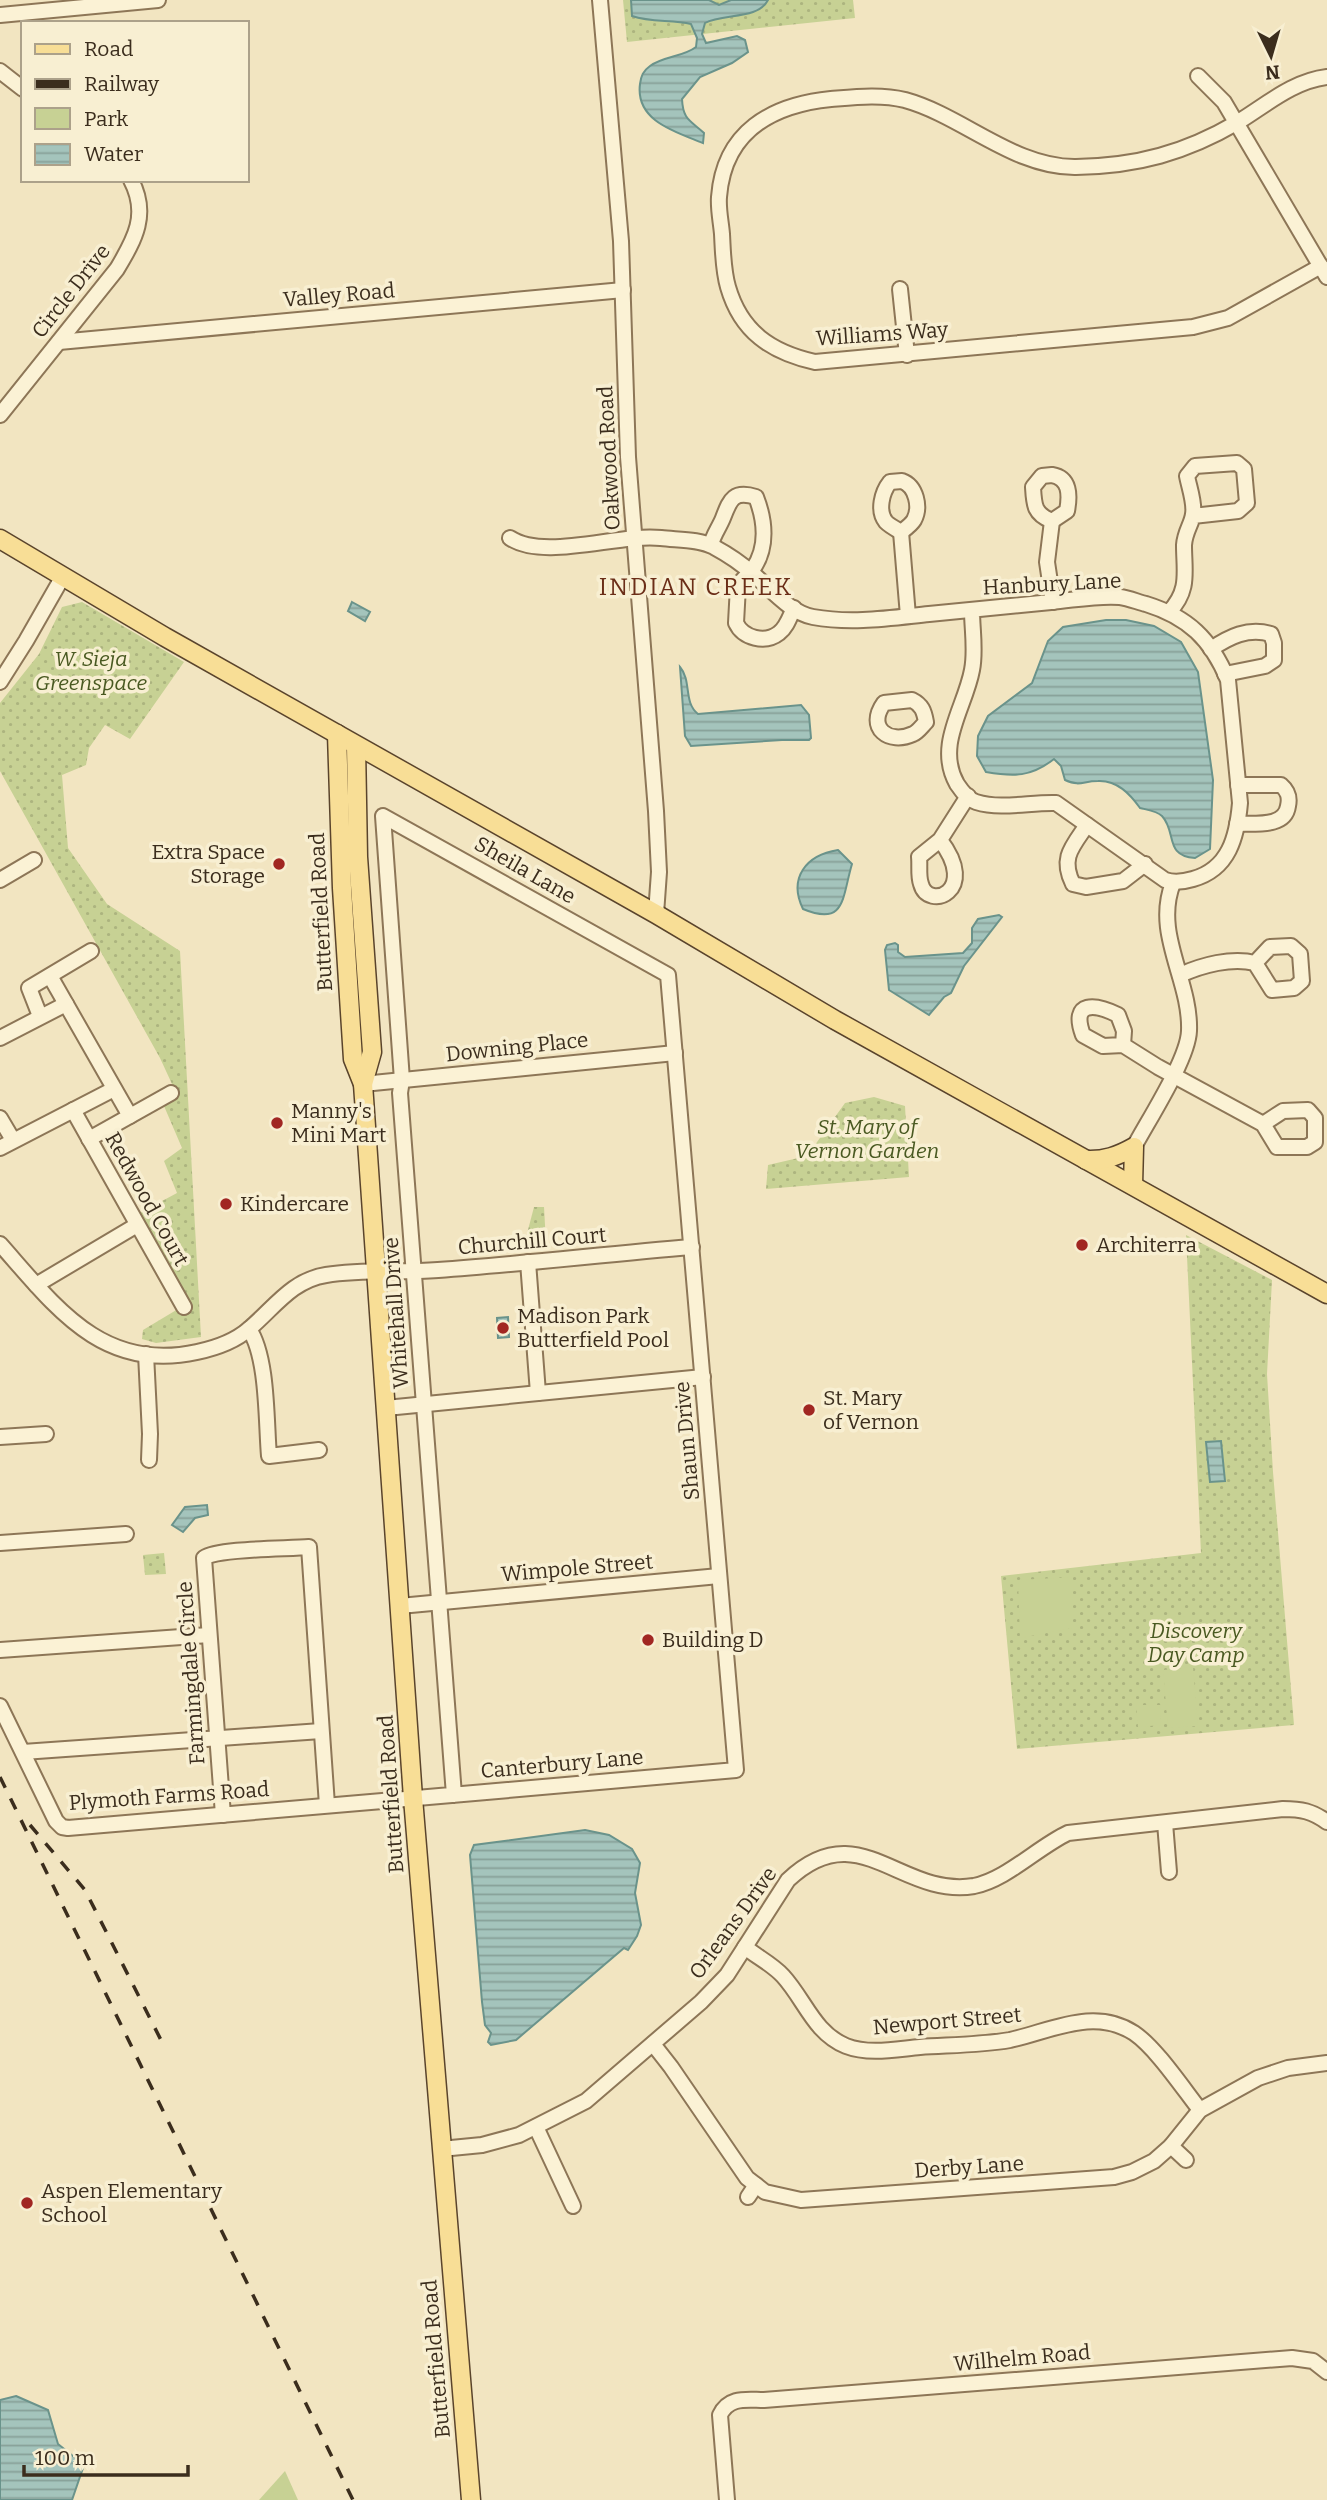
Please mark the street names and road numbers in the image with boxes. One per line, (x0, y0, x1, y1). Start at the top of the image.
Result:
street label: Circle Drive (26, 239, 116, 343)
street label: Valley Road (282, 277, 396, 313)
street label: Williams Way (815, 316, 950, 352)
street label: Oakwood Road (592, 385, 626, 531)
street label: Hanbury Lane (982, 567, 1122, 601)
street label: Sheila Lane (470, 831, 580, 909)
street label: Butterfield Road (304, 832, 338, 992)
street label: Downing Place (444, 1027, 590, 1067)
street label: Redwood Court (99, 1128, 195, 1271)
street label: Churchill Court (457, 1222, 608, 1260)
street label: Whitehall Drive (378, 1236, 414, 1390)
street label: Shaun Drive (669, 1380, 705, 1502)
street label: Wimpole Street (500, 1548, 654, 1588)
street label: Farmingdale Circle (172, 1580, 210, 1766)
street label: Butterfield Road (372, 1714, 410, 1874)
street label: Canterbury Lane (480, 1744, 644, 1784)
street label: Plymoth Farms Road (68, 1776, 270, 1816)
street label: Orleans Drive (684, 1862, 782, 1984)
street label: Newport Street (872, 2002, 1023, 2040)
street label: Derby Lane (913, 2150, 1025, 2184)
street label: Butterfield Road (416, 2279, 456, 2439)
street label: Wilhelm Road (953, 2339, 1091, 2377)

